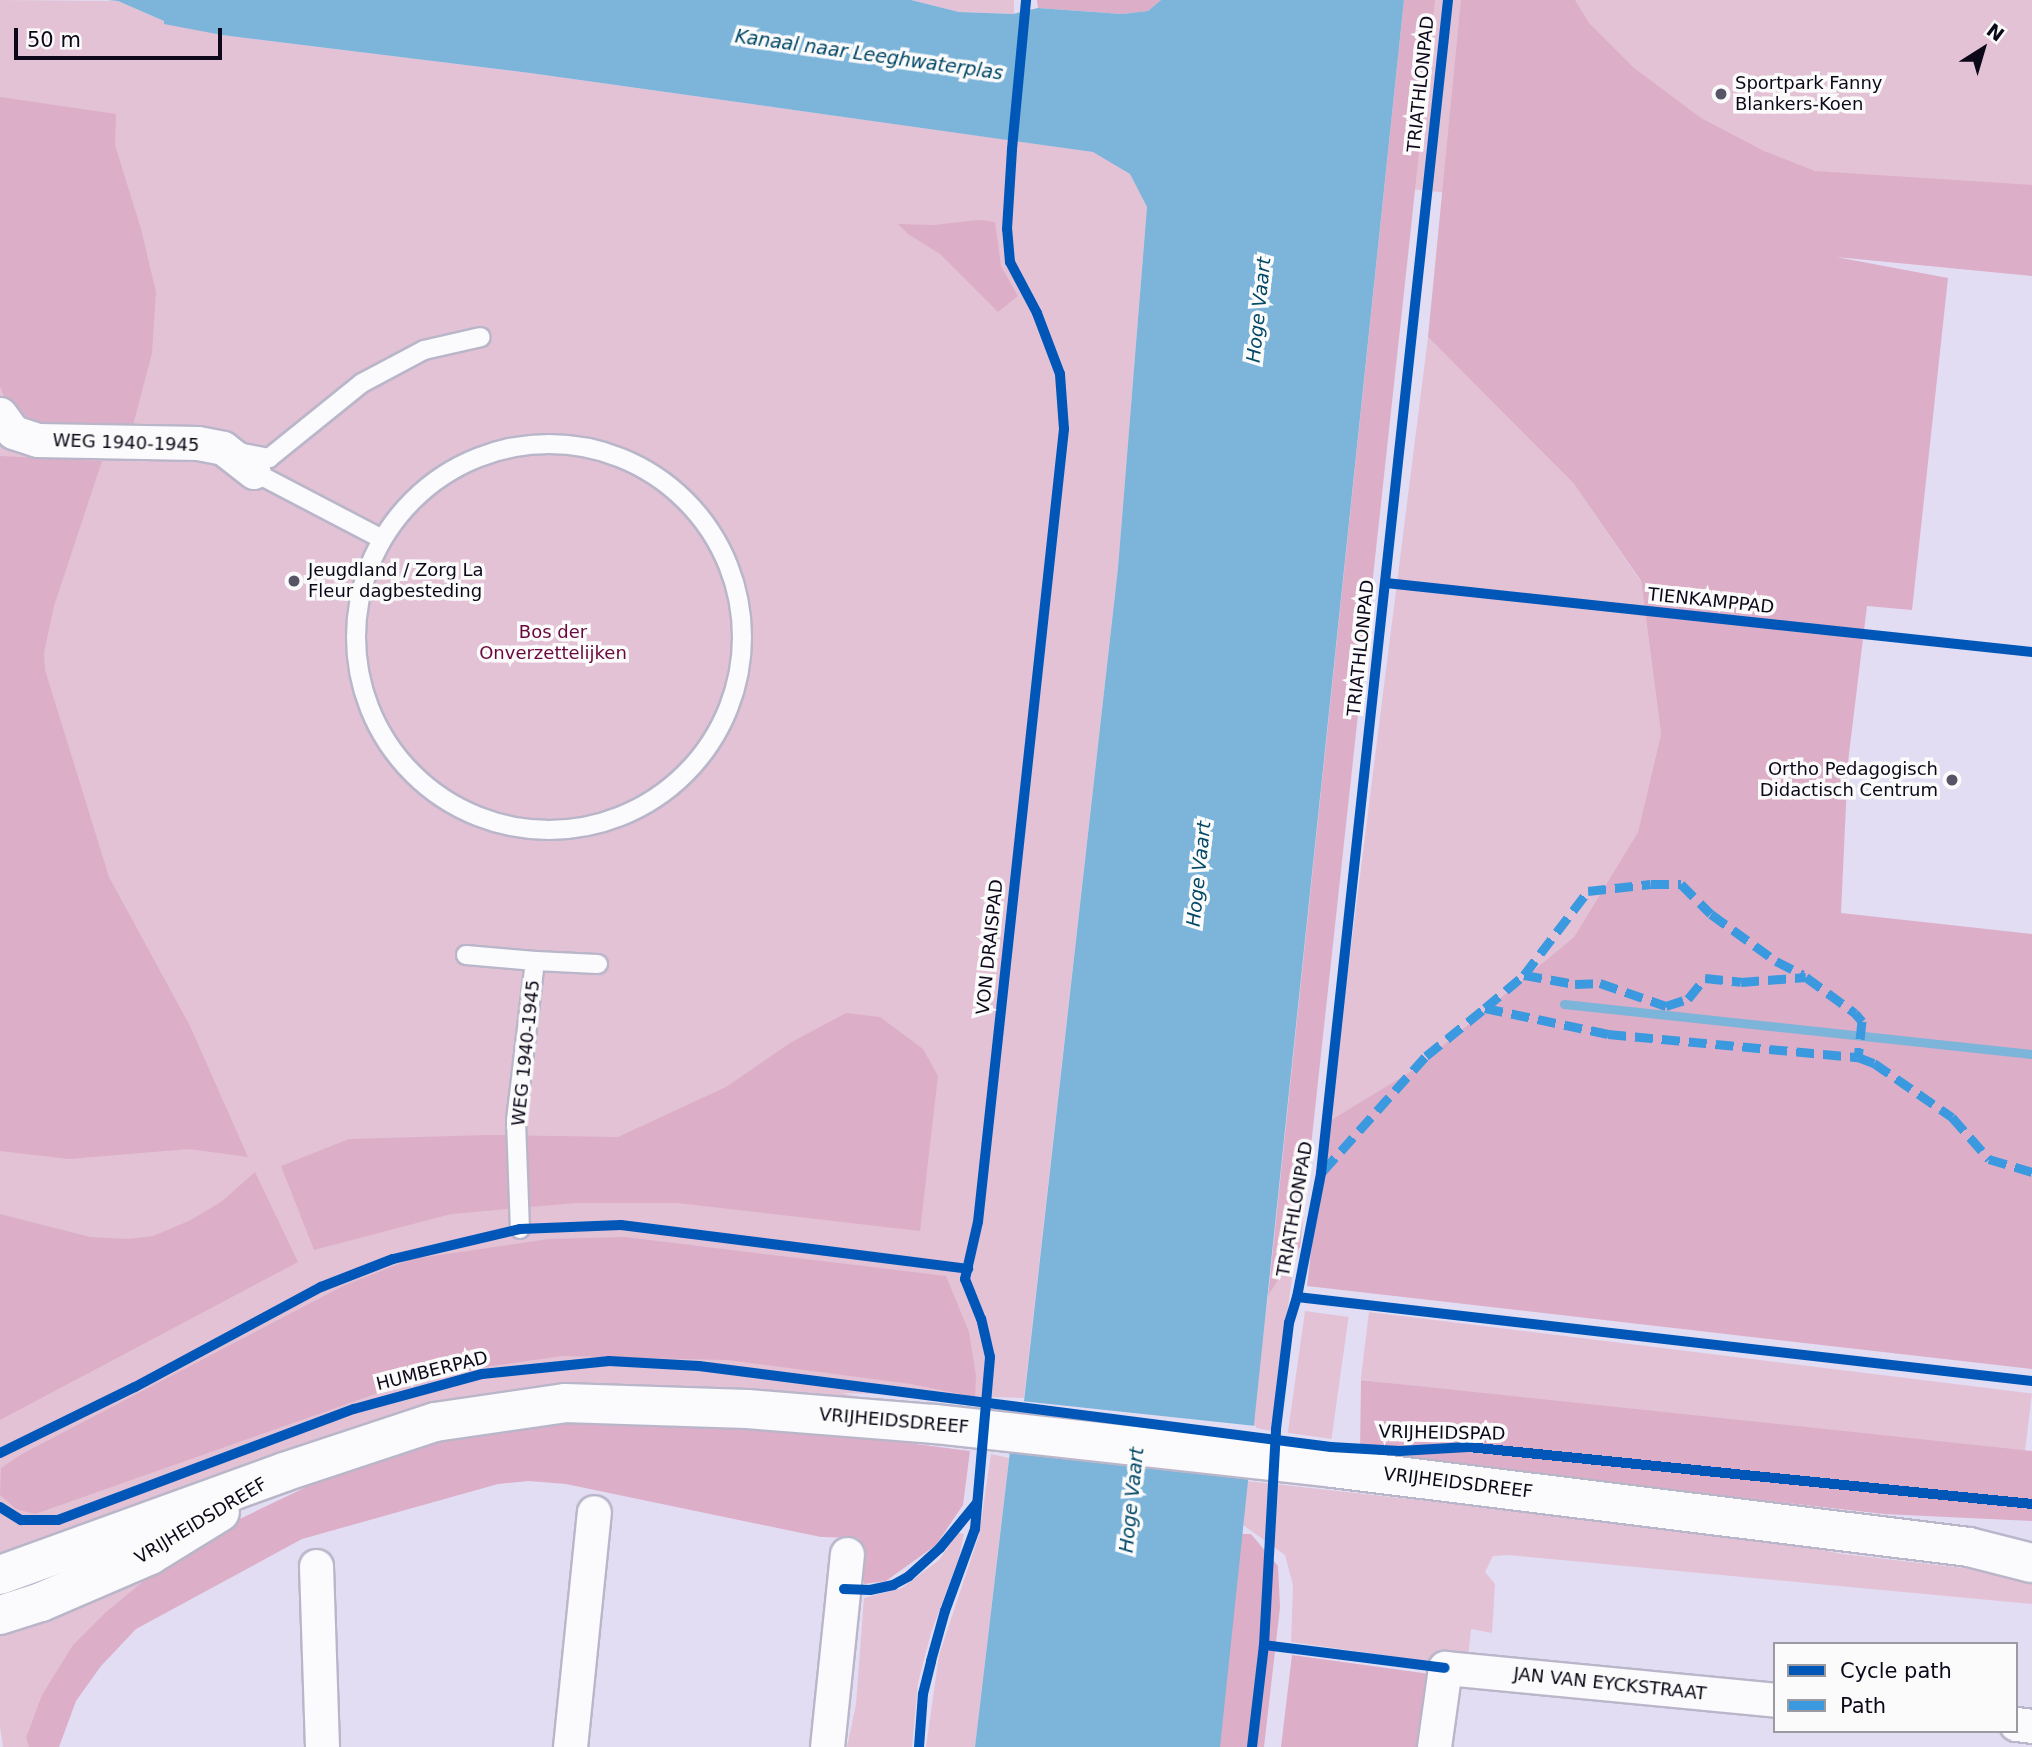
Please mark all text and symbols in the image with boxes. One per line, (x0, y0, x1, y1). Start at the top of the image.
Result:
scale bar (18, 14, 226, 58)
north arrow (1948, 14, 2018, 84)
street label: TRIATHLONPAD (1403, 15, 1439, 153)
text: N (1983, 19, 2009, 46)
water label: Kanaal naar Leeghwaterplas (734, 25, 1004, 85)
text: 50 m (27, 28, 81, 52)
place label: Sportpark Fanny Blankers-Koen (1735, 73, 1883, 116)
marker: Sportpark Fanny Blankers-Koen (1713, 86, 1729, 102)
water label: Hoge Vaart (1242, 256, 1276, 364)
street label: WEG 1940-1945 (52, 430, 200, 456)
place label: Jeugdland / Zorg La Fleur dagbesteding (308, 560, 484, 602)
marker: Jeugdland / Zorg La Fleur dagbesteding (286, 573, 302, 589)
street label: TRIATHLONPAD (1343, 579, 1379, 717)
street label: TIENKAMPPAD (1647, 584, 1775, 618)
park label: Bos der Onverzettelijken (479, 622, 627, 664)
place label: Ortho Pedagogisch Didactisch Centrum (1760, 759, 1938, 802)
marker: Ortho Pedagogisch Didactisch Centrum (1944, 772, 1960, 788)
water label: Hoge Vaart (1182, 820, 1216, 928)
street label: VON DRAISPAD (972, 878, 1008, 1016)
street label: WEG 1940-1945 (508, 979, 544, 1127)
street label: TRIATHLONPAD (1272, 1140, 1318, 1278)
street label: HUMBERPAD (374, 1347, 490, 1395)
street label: VRIJHEIDSDREEF (818, 1404, 970, 1438)
street label: VRIJHEIDSPAD (1378, 1421, 1506, 1445)
water label: Hoge Vaart (1115, 1446, 1149, 1554)
street label: VRIJHEIDSDREEF (1382, 1463, 1534, 1503)
street label: VRIJHEIDSDREEF (131, 1473, 271, 1569)
legend (1773, 1642, 2018, 1733)
text: Cycle path (1840, 1659, 1952, 1683)
street label: JAN VAN EYCKSTRAAT (1512, 1663, 1708, 1705)
text: Path (1840, 1694, 1886, 1718)

